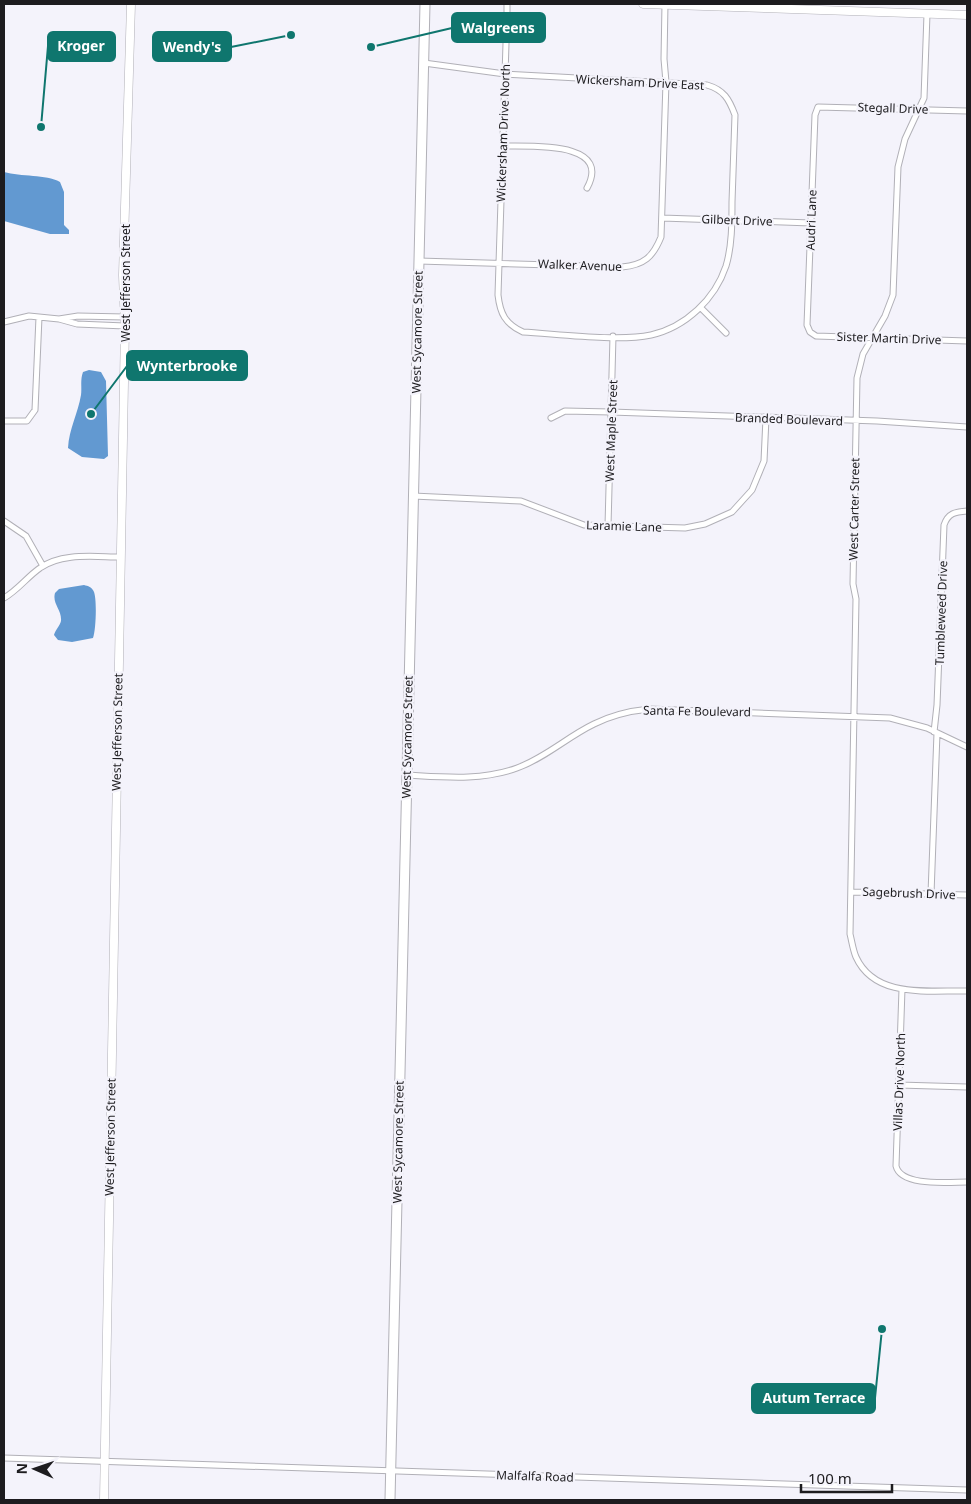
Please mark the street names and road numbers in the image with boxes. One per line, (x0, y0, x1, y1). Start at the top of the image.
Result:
street label: Wickersham Drive North (492, 64, 514, 202)
street label: Wickersham Drive East (575, 70, 705, 94)
street label: Stegall Drive (857, 98, 929, 118)
street label: Audri Lane (801, 189, 821, 251)
street label: Gilbert Drive (701, 210, 773, 230)
street label: West Jefferson Street (117, 223, 134, 342)
street label: Walker Avenue (538, 255, 623, 275)
street label: West Sycamore Street (407, 270, 427, 393)
street label: Sister Martin Drive (836, 328, 942, 348)
street label: West Maple Street (601, 379, 621, 482)
street label: Branded Boulevard (735, 409, 843, 429)
street label: West Carter Street (845, 457, 863, 561)
street label: Laramie Lane (586, 516, 662, 536)
street label: Tumbleweed Drive (931, 560, 951, 666)
street label: West Jefferson Street (107, 672, 127, 791)
street label: West Sycamore Street (397, 675, 417, 798)
street label: Santa Fe Boulevard (643, 702, 751, 720)
street label: Sagebrush Drive (862, 883, 956, 903)
street label: Villas Drive North (889, 1033, 909, 1131)
street label: West Jefferson Street (100, 1077, 120, 1196)
street label: West Sycamore Street (388, 1080, 408, 1203)
street label: Malfalfa Road (496, 1466, 574, 1486)

